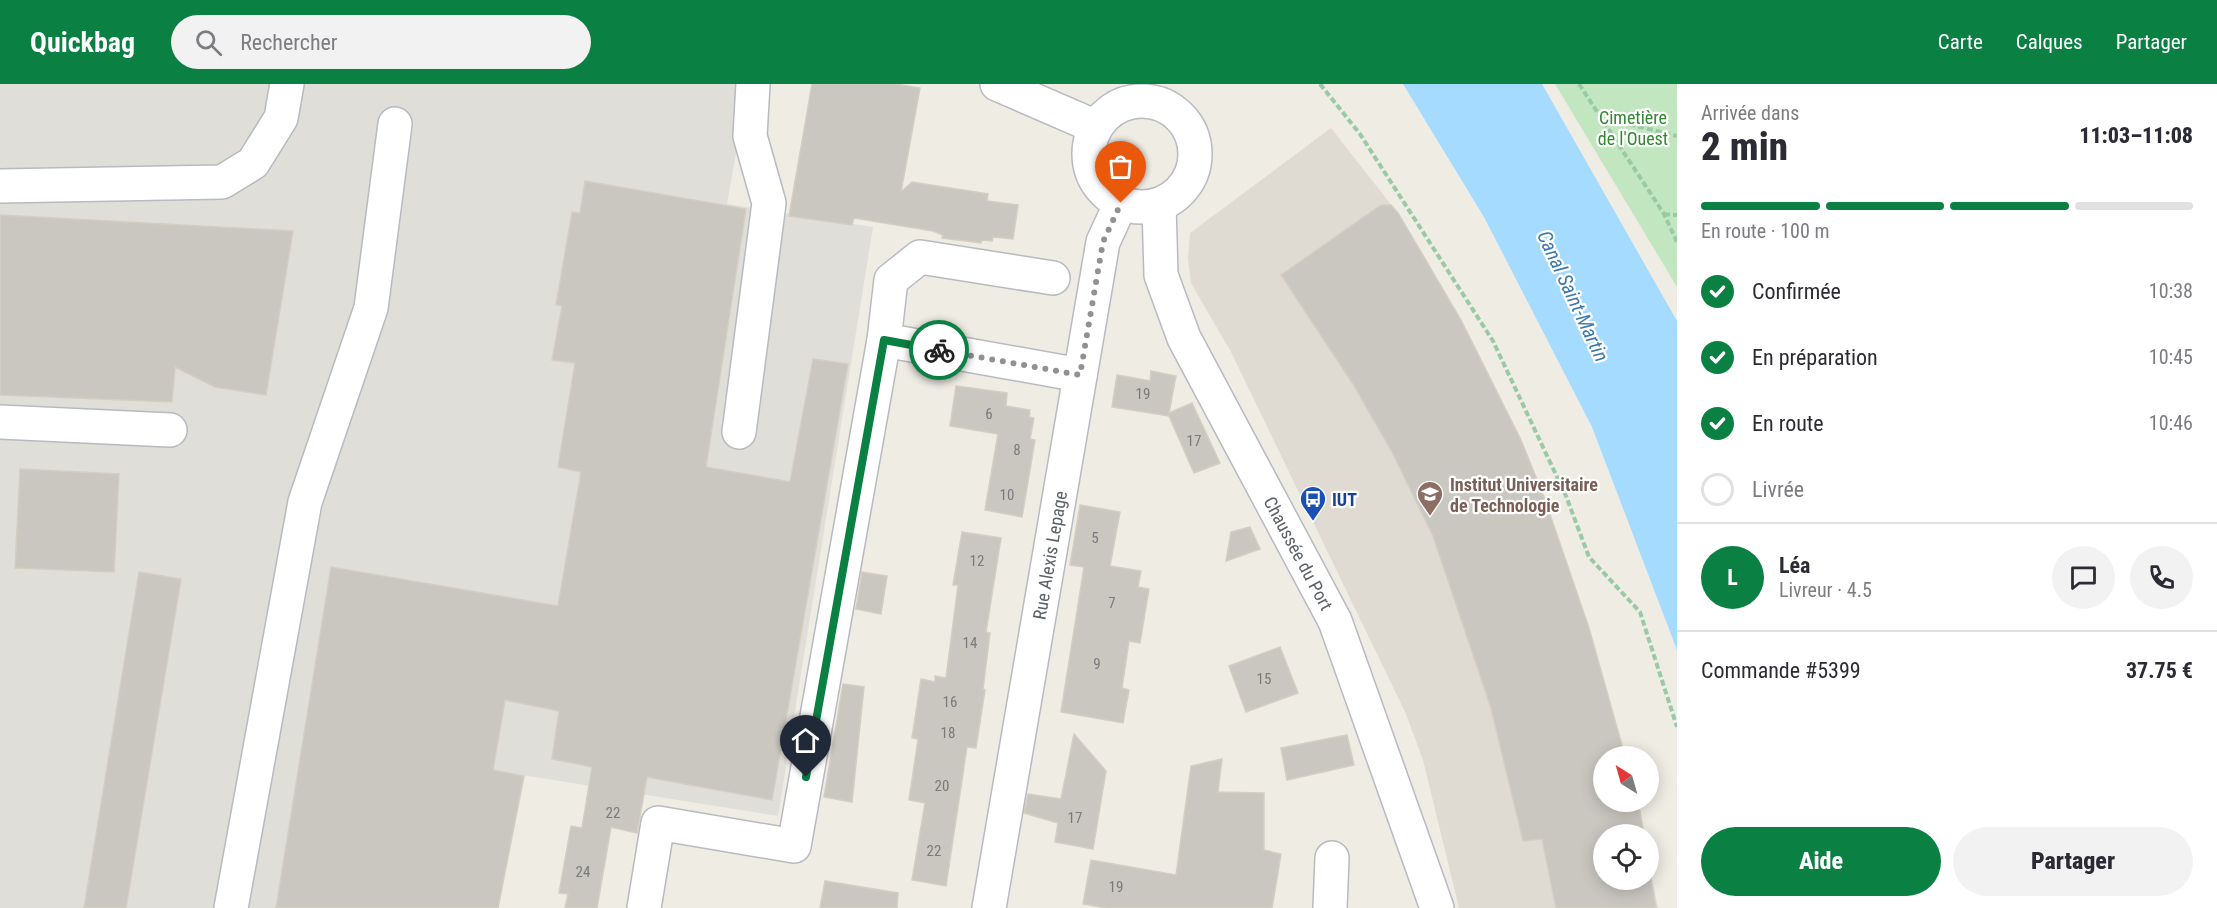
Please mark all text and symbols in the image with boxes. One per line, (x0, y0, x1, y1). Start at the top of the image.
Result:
search box (171, 15, 591, 69)
text: Quickbag (30, 26, 135, 59)
icon: search (192, 26, 225, 59)
text: Rechercher (240, 30, 338, 55)
text: Carte (1938, 30, 1983, 54)
text: Calques (2016, 30, 2083, 54)
text: Partager (2116, 30, 2187, 54)
text: Arrivée dans (1701, 101, 1799, 125)
park label: Cimetière de l'Ouest (1598, 107, 1668, 149)
text: 11:03–11:08 (2079, 123, 2193, 148)
text: 2 min (1701, 124, 1788, 170)
pin (1095, 141, 1146, 203)
icon: bag (1104, 150, 1137, 183)
text: En route · 100 m (1701, 219, 1829, 243)
water label: Canal Saint-Martin (1532, 227, 1614, 365)
icon: check (1701, 275, 1734, 308)
text: Confirmée (1752, 279, 1841, 304)
text: 10:38 (2149, 279, 2193, 303)
courier (909, 320, 969, 380)
icon: bike (923, 334, 956, 367)
icon: check (1701, 341, 1734, 374)
text: En préparation (1752, 345, 1878, 370)
text: 10:45 (2149, 345, 2193, 369)
house number: 19 (1136, 385, 1150, 403)
house number: 6 (985, 405, 993, 423)
icon: check (1701, 407, 1734, 440)
text: En route (1752, 411, 1824, 436)
text: 10:46 (2149, 411, 2193, 435)
house number: 17 (1187, 432, 1201, 450)
house number: 8 (1013, 441, 1021, 459)
place label: Institut Universitaire de Technologie (1450, 474, 1598, 516)
text: Livrée (1752, 477, 1804, 502)
school or university icon: Institut Universitaire de Technologie (1415, 479, 1445, 517)
bus stop icon: IUT (1298, 484, 1328, 522)
house number: 10 (1000, 486, 1014, 504)
street label: Rue Alexis Lepage (1028, 489, 1071, 621)
place label: IUT (1332, 489, 1357, 510)
street label: Chaussée du Port (1260, 493, 1338, 614)
house number: 5 (1091, 529, 1099, 547)
button: chat (2052, 546, 2115, 609)
button: phone (2130, 546, 2193, 609)
house number: 12 (970, 552, 984, 570)
text: Léa (1779, 553, 1810, 578)
text: L (1727, 565, 1738, 590)
text: Livreur · 4.5 (1779, 578, 1872, 602)
house number: 7 (1108, 594, 1116, 612)
house number: 14 (963, 634, 977, 652)
house number: 9 (1093, 655, 1101, 673)
text: Commande #5399 (1701, 658, 1861, 683)
text: 37.75 € (2126, 658, 2193, 683)
house number: 15 (1257, 670, 1271, 688)
house number: 16 (943, 693, 957, 711)
pin (780, 715, 831, 777)
icon: home (789, 724, 822, 757)
house number: 18 (941, 724, 955, 742)
north arrow (1593, 746, 1659, 812)
map controls (1593, 746, 1659, 890)
house number: 20 (935, 777, 949, 795)
house number: 22 (606, 804, 620, 822)
house number: 17 (1068, 809, 1082, 827)
button: locate (1593, 824, 1659, 890)
button: Aide (1701, 827, 1941, 896)
button: Partager (1953, 827, 2193, 896)
house number: 22 (927, 842, 941, 860)
house number: 24 (576, 863, 590, 881)
house number: 19 (1109, 878, 1123, 896)

